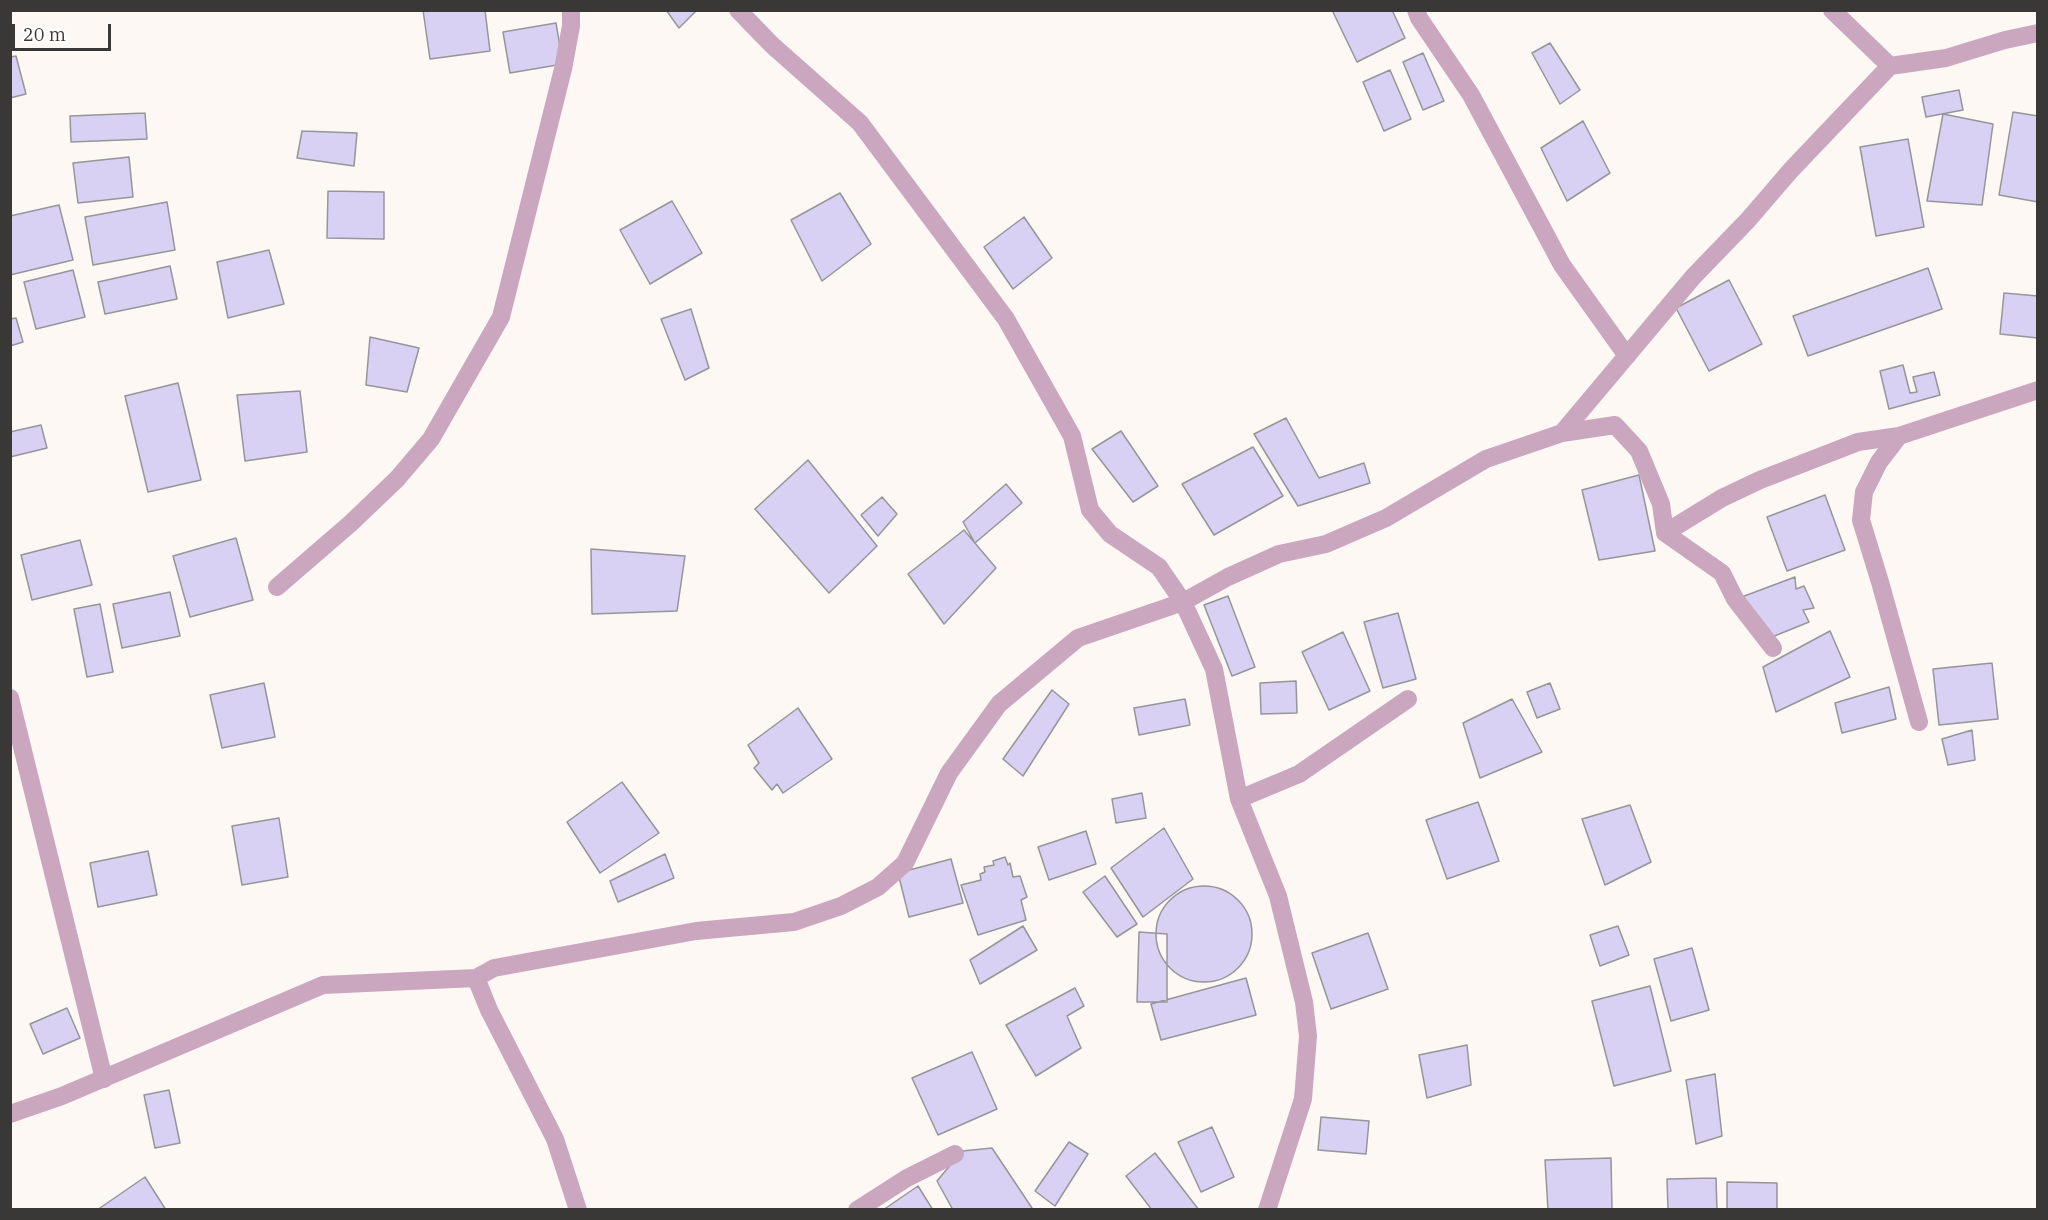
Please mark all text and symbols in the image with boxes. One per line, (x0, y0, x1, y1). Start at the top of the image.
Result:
scale bar (15, 12, 114, 50)
text: 20 m (23, 23, 66, 46)

